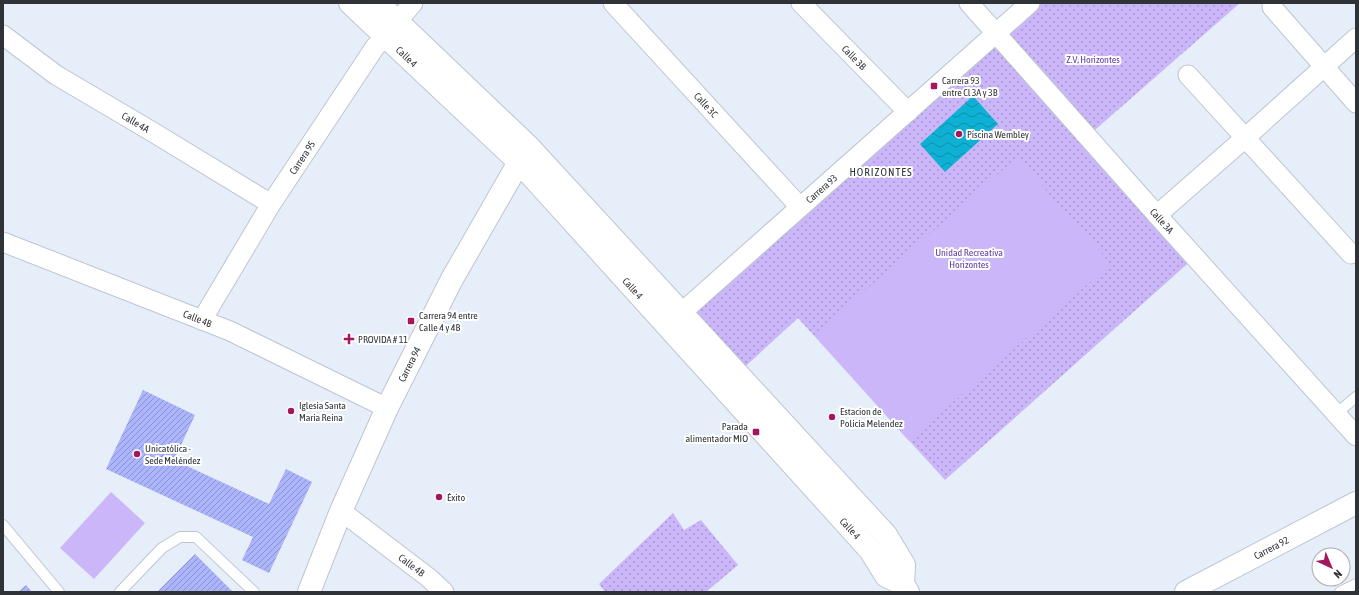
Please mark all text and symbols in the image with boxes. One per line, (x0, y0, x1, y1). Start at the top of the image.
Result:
street label: Calle 3B (840, 43, 868, 72)
street label: Calle 4 (394, 44, 420, 70)
park label: Z.V. Horizontes (1066, 54, 1120, 65)
place label: Carrera 93 entre Cl 3A y 3B (942, 75, 998, 98)
marker: Carrera 93 entre Cl 3A y 3B (929, 81, 939, 91)
street label: Calle 3C (692, 90, 720, 120)
street label: Calle 4A (120, 110, 151, 135)
marker: Piscina Wembley (954, 129, 964, 139)
place label: Piscina Wembley (967, 129, 1029, 140)
street label: Carrera 95 (287, 139, 318, 176)
district label: HORIZONTES (849, 166, 913, 178)
street label: Carrera 93 (804, 172, 840, 206)
street label: Calle 3A (1148, 206, 1176, 236)
park label: Unidad Recreativa Horizontes (935, 247, 1003, 270)
street label: Calle 4 (620, 275, 645, 302)
street label: Calle 4B (182, 308, 213, 329)
place label: Carrera 94 entre Calle 4 y 4B (419, 310, 478, 333)
marker: Carrera 94 entre Calle 4 y 4B (406, 316, 416, 326)
marker: PROVIDA # 11 (343, 333, 355, 345)
place label: PROVIDA # 11 (358, 334, 408, 345)
street label: Carrera 94 (396, 345, 423, 384)
place label: Iglesia Santa Maria Reina (299, 400, 346, 423)
marker: Iglesia Santa Maria Reina (286, 406, 296, 416)
place label: Estacion de Policía Melendez (840, 406, 903, 429)
marker: Estacion de Policía Melendez (827, 412, 837, 422)
place label: Parada alimentador MIO (685, 421, 748, 444)
marker: Parada alimentador MIO (751, 427, 761, 437)
place label: Unicatólica - Sede Meléndez (145, 443, 201, 466)
marker: Unicatólica - Sede Meléndez (132, 449, 142, 459)
marker: Éxito (434, 492, 444, 502)
place label: Éxito (447, 492, 465, 503)
street label: Calle 4 (838, 516, 863, 542)
street label: Carrera 92 (1252, 534, 1291, 562)
north arrow (1311, 547, 1351, 587)
street label: Calle 4B (396, 552, 427, 579)
text: N (1331, 568, 1344, 581)

